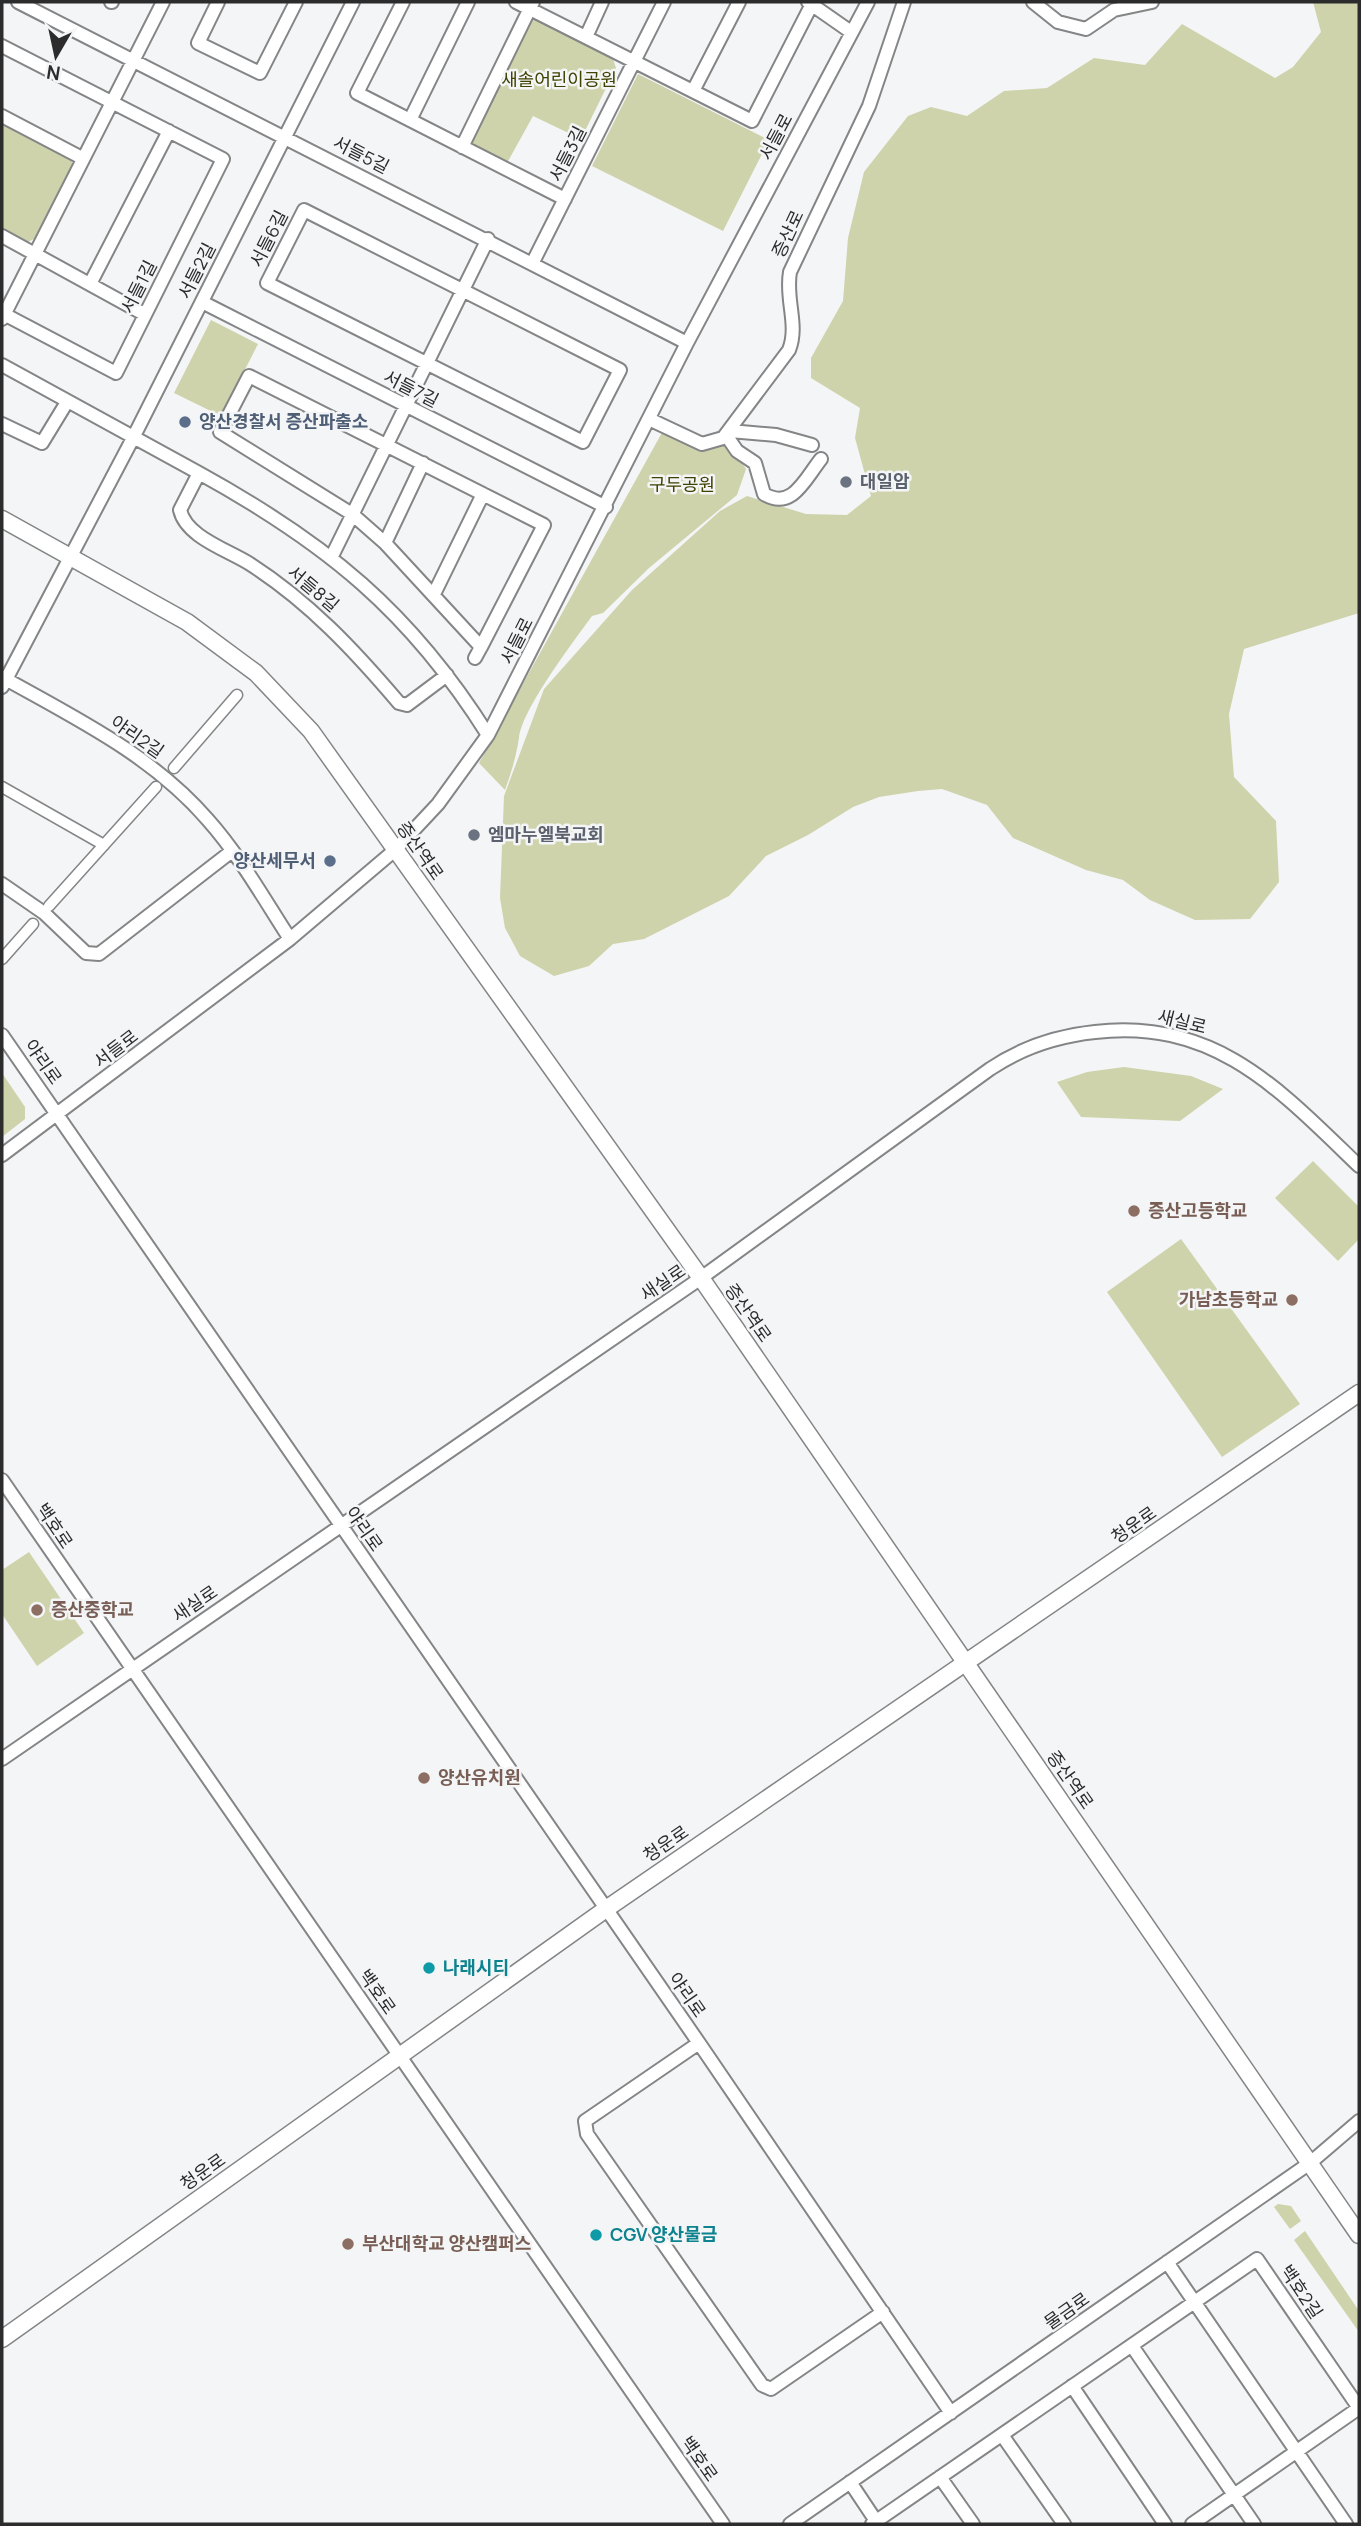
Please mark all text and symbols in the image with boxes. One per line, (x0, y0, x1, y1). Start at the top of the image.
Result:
north arrow (21, 21, 91, 91)
text: N (45, 59, 62, 87)
park label: 새솔어린이공원 (501, 67, 617, 91)
street label: 서들로 (753, 109, 797, 164)
street label: 서들3길 (543, 122, 591, 186)
street label: 서들5길 (329, 130, 394, 178)
street label: 서들6길 (244, 206, 293, 271)
street label: 증산로 (766, 206, 808, 261)
street label: 서들2길 (172, 238, 220, 303)
street label: 서들1길 (115, 256, 162, 317)
street label: 서들7길 (380, 364, 443, 412)
place label: 양산경찰서 증산파출소 (199, 409, 368, 433)
marker: 양산경찰서 증산파출소 (177, 414, 193, 430)
place label: 대일암 (860, 469, 910, 493)
park label: 구두공원 (649, 472, 715, 496)
marker: 대일암 (838, 474, 854, 490)
street label: 서들8길 (283, 560, 344, 617)
street label: 서들로 (494, 613, 538, 668)
street label: 야리2길 (106, 709, 169, 763)
street label: 증산역로 (392, 816, 450, 884)
place label: 엠마누엘북교회 (488, 822, 604, 846)
marker: 엠마누엘북교회 (466, 827, 482, 843)
place label: 양산세무서 (233, 848, 316, 872)
marker: 양산세무서 (322, 853, 338, 869)
street label: 새실로 (1155, 1003, 1209, 1039)
street label: 서들로 (88, 1024, 142, 1073)
street label: 야리로 (20, 1034, 68, 1089)
place label: 증산고등학교 (1148, 1198, 1247, 1222)
marker: 증산고등학교 (1126, 1203, 1142, 1219)
street label: 새실로 (635, 1258, 690, 1306)
street label: 증산역로 (720, 1278, 778, 1346)
place label: 가남초등학교 (1179, 1287, 1278, 1311)
marker: 가남초등학교 (1284, 1292, 1300, 1308)
street label: 백호로 (31, 1498, 79, 1553)
street label: 청운로 (1106, 1500, 1161, 1548)
street label: 야리로 (341, 1501, 389, 1556)
street label: 새실로 (167, 1579, 222, 1627)
place label: 증산중학교 (51, 1597, 134, 1621)
marker: 증산중학교 (29, 1602, 45, 1618)
street label: 증산역로 (1042, 1745, 1100, 1813)
place label: 양산유치원 (438, 1765, 521, 1789)
marker: 양산유치원 (416, 1770, 432, 1786)
street label: 청운로 (638, 1819, 693, 1867)
place label: 나래시티 (443, 1955, 509, 1979)
marker: 나래시티 (421, 1960, 437, 1976)
street label: 백호로 (354, 1964, 402, 2019)
street label: 야리로 (664, 1967, 712, 2022)
street label: 청운로 (175, 2147, 230, 2195)
place label: CGV 양산물금 (610, 2222, 717, 2246)
marker: CGV 양산물금 (588, 2227, 604, 2243)
place label: 부산대학교 양산캠퍼스 (362, 2231, 531, 2255)
marker: 부산대학교 양산캠퍼스 (340, 2236, 356, 2252)
street label: 백호2길 (1275, 2260, 1329, 2323)
street label: 물금로 (1039, 2286, 1094, 2334)
street label: 백호로 (676, 2431, 724, 2486)

